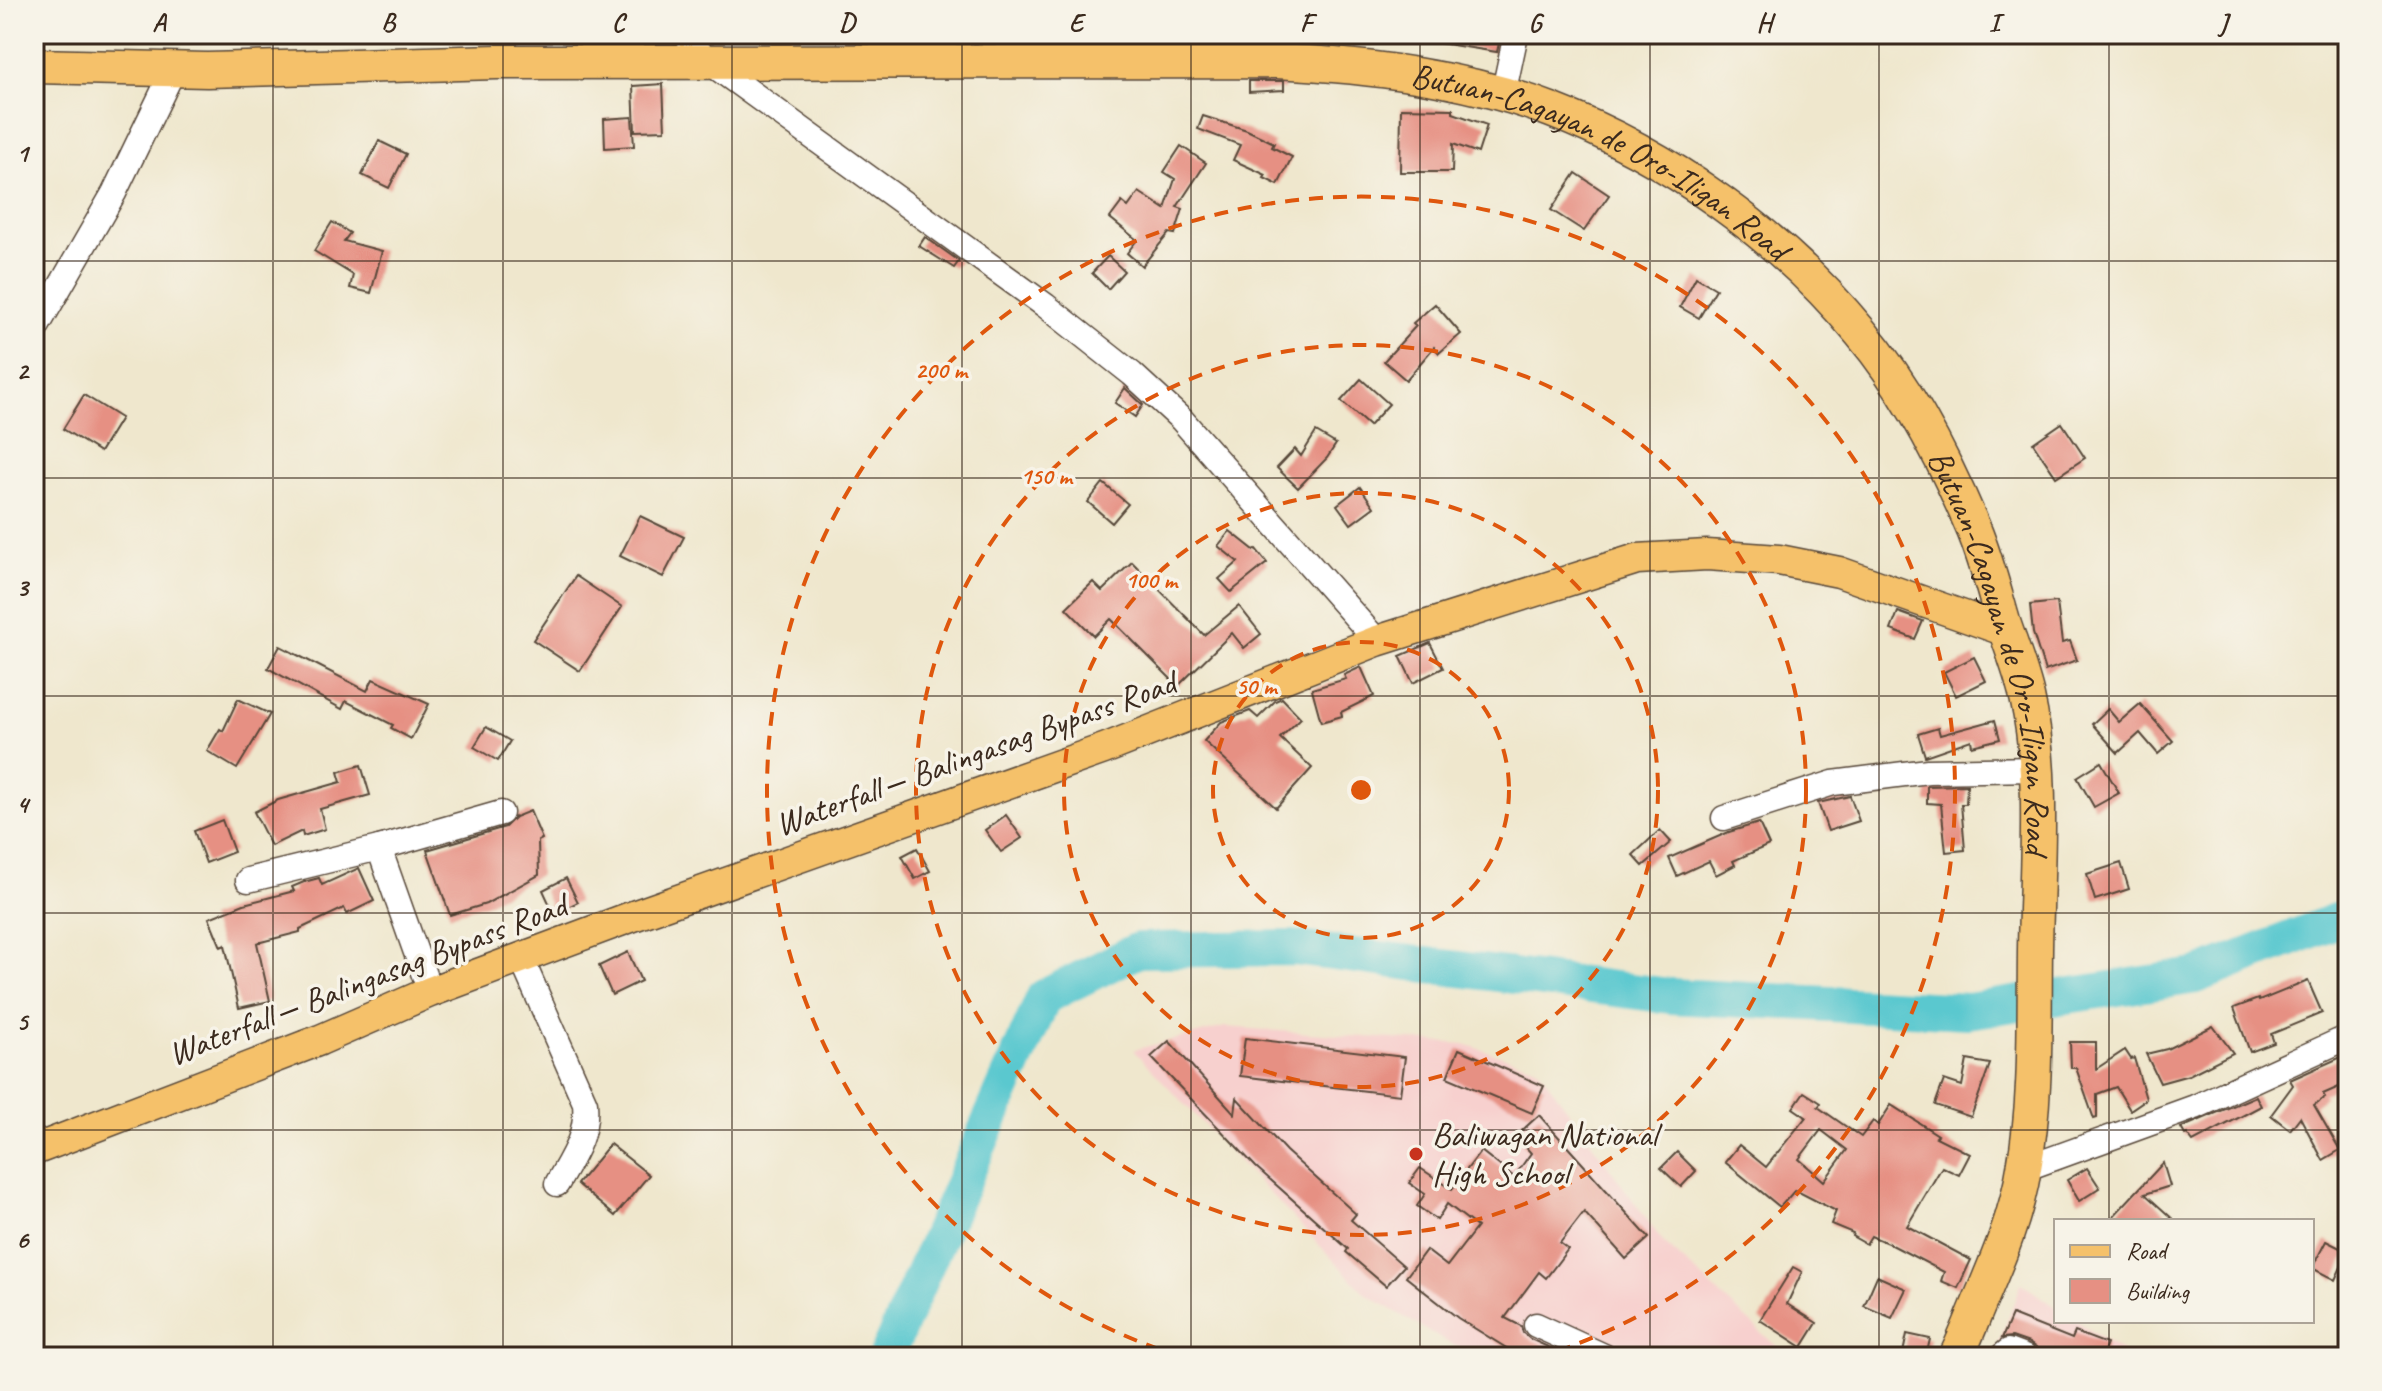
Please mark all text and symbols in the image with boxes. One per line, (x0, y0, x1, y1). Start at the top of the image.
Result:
text: A (152, 6, 167, 39)
text: B (381, 6, 397, 39)
text: C (612, 6, 628, 39)
text: D (839, 6, 857, 39)
text: E (1069, 6, 1087, 39)
text: F (1300, 6, 1318, 39)
text: G (1529, 6, 1545, 39)
text: H (1757, 6, 1777, 39)
text: I (1989, 6, 2006, 39)
text: J (2217, 6, 2232, 39)
street label: Butuan-Cagayan de Oro-Iligan Road (1408, 53, 1802, 272)
text: 1 (16, 137, 31, 170)
text: 2 (16, 354, 30, 387)
text: 200 m (915, 355, 969, 385)
street label: Butuan-Cagayan de Oro-Iligan Road (1919, 442, 2060, 859)
text: 150 m (1020, 461, 1074, 491)
text: 100 m (1125, 565, 1179, 595)
text: 3 (16, 571, 30, 604)
street label: Waterfall ‒ Balingasag Bypass Road (769, 659, 1185, 845)
text: 50 m (1236, 671, 1279, 701)
centre of rings (1347, 776, 1375, 804)
text: 4 (16, 788, 31, 821)
street label: Waterfall ‒ Balingasag Bypass Road (162, 882, 576, 1075)
text: 5 (16, 1005, 30, 1038)
place label: Baliwagan National High School (1432, 1113, 1663, 1195)
marker: Baliwagan National High School (1407, 1145, 1425, 1163)
legend (2054, 1219, 2314, 1323)
text: 6 (16, 1223, 30, 1256)
text: Road (2126, 1236, 2170, 1266)
text: Building (2126, 1276, 2191, 1306)

